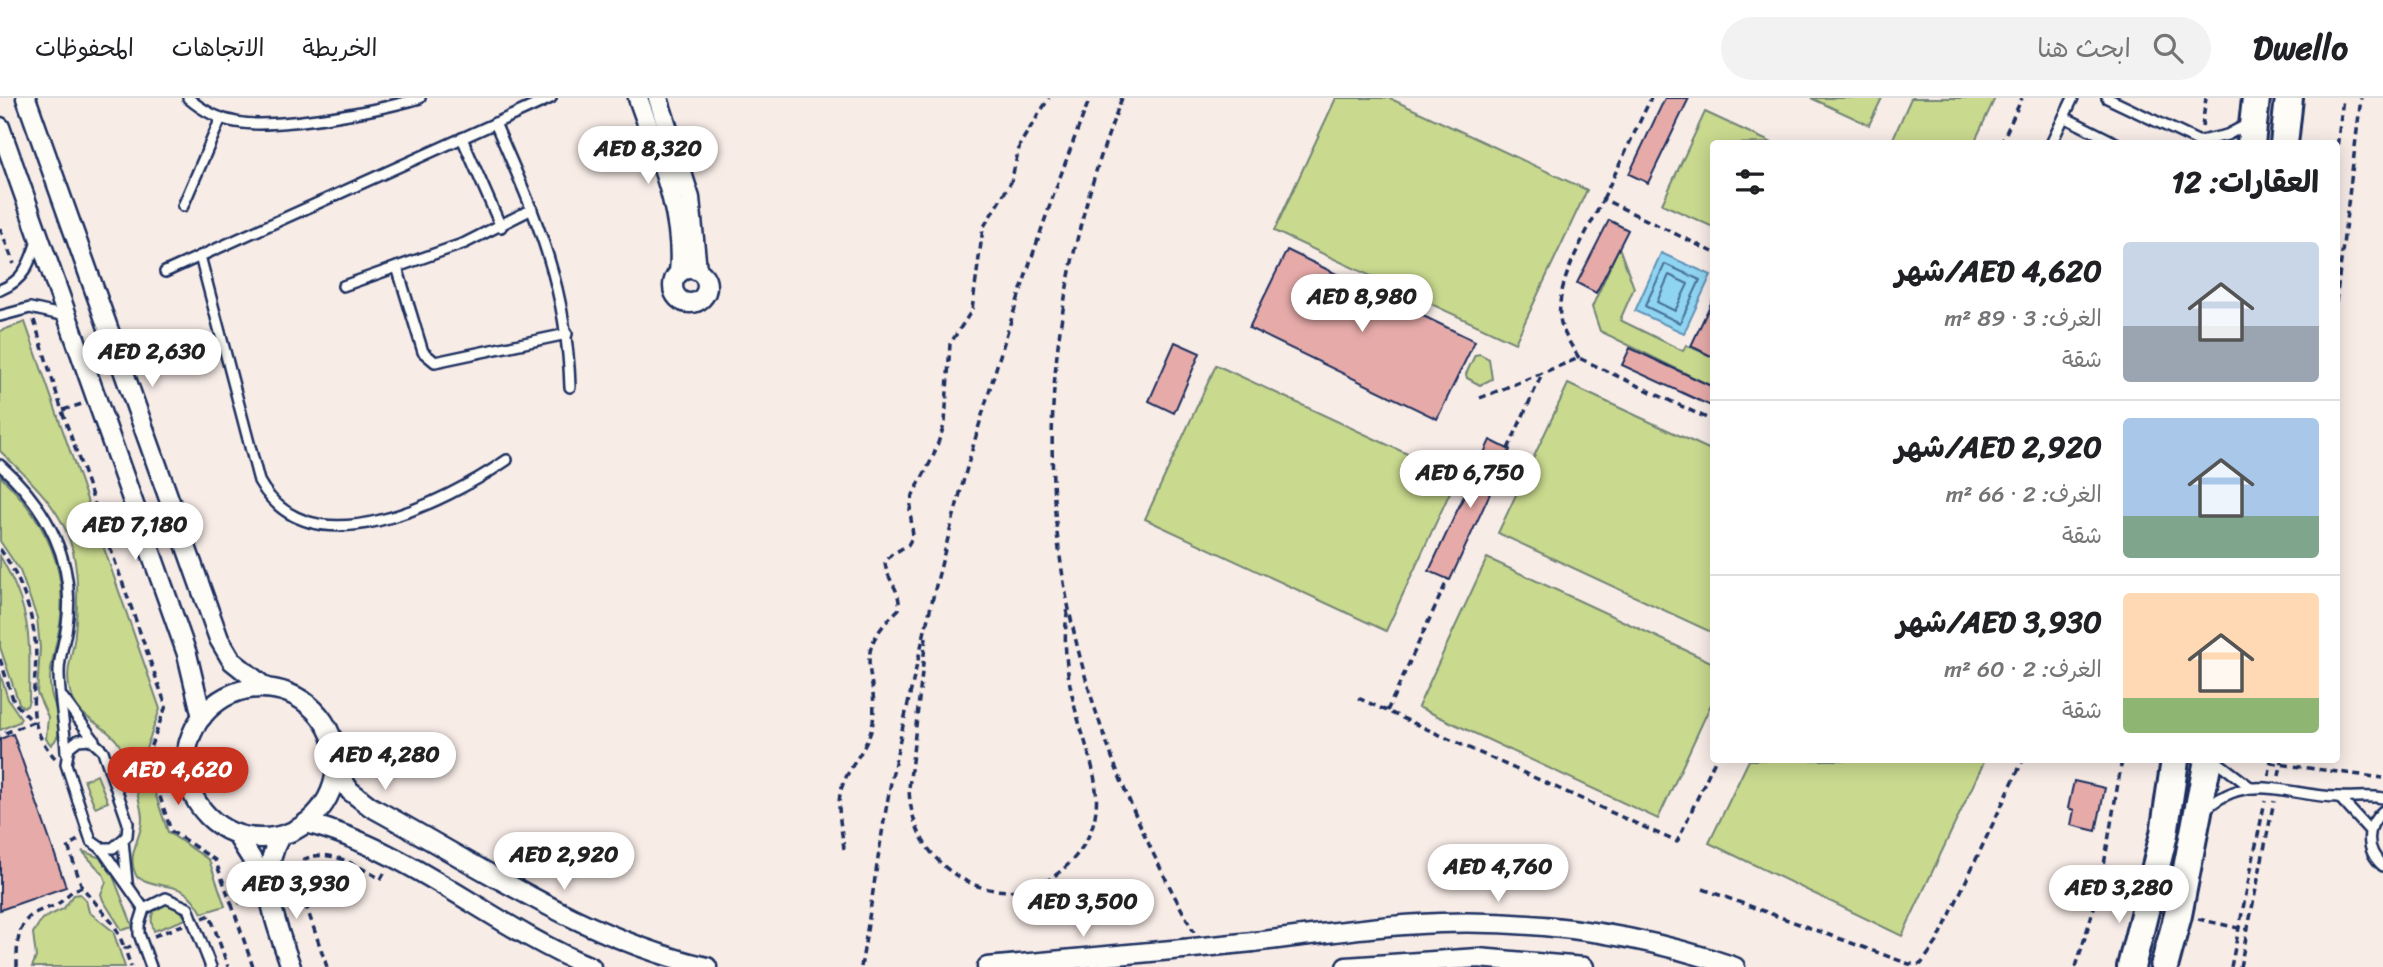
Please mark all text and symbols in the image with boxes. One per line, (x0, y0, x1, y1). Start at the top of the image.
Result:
search box (1721, 17, 2211, 80)
text: Dwello (2253, 19, 2348, 77)
text: ابحث هنا (2037, 25, 2131, 71)
text: المحفوظات (35, 27, 134, 69)
text: الاتجاهات (172, 27, 265, 69)
text: الخريطة (303, 27, 377, 69)
icon: search (2149, 29, 2187, 67)
pin: AED 8,320 (568, 126, 728, 186)
text: AED 8,320 (594, 128, 702, 169)
text: العقارات: 12 (2171, 155, 2319, 209)
icon: filters (1731, 163, 1769, 201)
text: AED 4,620/شهر (1895, 244, 2102, 298)
icon: home (2179, 270, 2263, 354)
pin: AED 8,980 (1282, 274, 1442, 334)
text: AED 8,980 (1307, 276, 1417, 317)
text: الغرف: 3 · 89 m² (1945, 298, 2102, 339)
pin: AED 2,630 (72, 330, 232, 389)
text: AED 2,630 (98, 331, 206, 372)
text: شقة (2062, 339, 2102, 380)
text: AED 2,920/شهر (1895, 420, 2102, 474)
icon: home (2179, 446, 2263, 530)
pin: AED 6,750 (1390, 450, 1550, 510)
text: AED 6,750 (1416, 452, 1524, 493)
text: الغرف: 2 · 66 m² (1946, 474, 2102, 515)
pin: AED 7,180 (55, 503, 215, 562)
text: AED 7,180 (82, 504, 188, 545)
text: شقة (2062, 515, 2102, 556)
text: AED 3,930/شهر (1897, 595, 2102, 649)
icon: home (2179, 621, 2263, 705)
text: الغرف: 2 · 60 m² (1944, 649, 2102, 690)
text: شقة (2062, 690, 2102, 731)
pin: AED 4,280 (305, 732, 465, 792)
text: AED 4,280 (330, 734, 440, 775)
pin: AED 4,620 (98, 748, 258, 807)
text: AED 4,620 (123, 749, 233, 790)
pin: AED 2,920 (484, 832, 644, 892)
text: AED 2,920 (510, 834, 618, 875)
pin: AED 4,760 (1418, 844, 1578, 904)
text: AED 4,760 (1444, 846, 1552, 887)
pin: AED 3,930 (216, 862, 376, 921)
text: AED 3,930 (242, 863, 350, 904)
pin: AED 3,280 (2039, 866, 2199, 925)
text: AED 3,280 (2065, 867, 2173, 908)
pin: AED 3,500 (1003, 880, 1163, 939)
text: AED 3,500 (1028, 881, 1138, 922)

